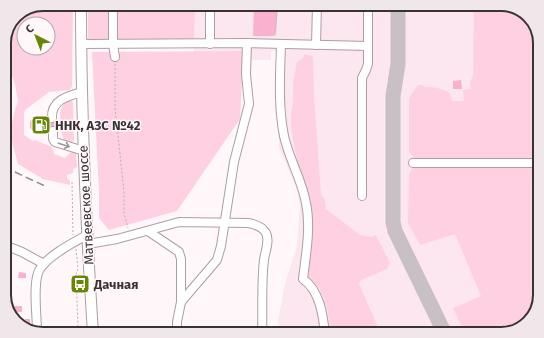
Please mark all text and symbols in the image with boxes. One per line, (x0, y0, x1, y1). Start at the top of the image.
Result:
north arrow (16, 16, 56, 56)
text: С (23, 22, 37, 36)
fuel station icon: ННК, АЗС №42 (30, 114, 52, 136)
place label: ННК, АЗС №42 (55, 118, 141, 133)
one-way arrow (57, 142, 70, 149)
street label: Матвеевское шоссе (75, 145, 97, 265)
bus stop icon: Дачная (69, 273, 91, 295)
place label: Дачная (93, 277, 138, 292)

